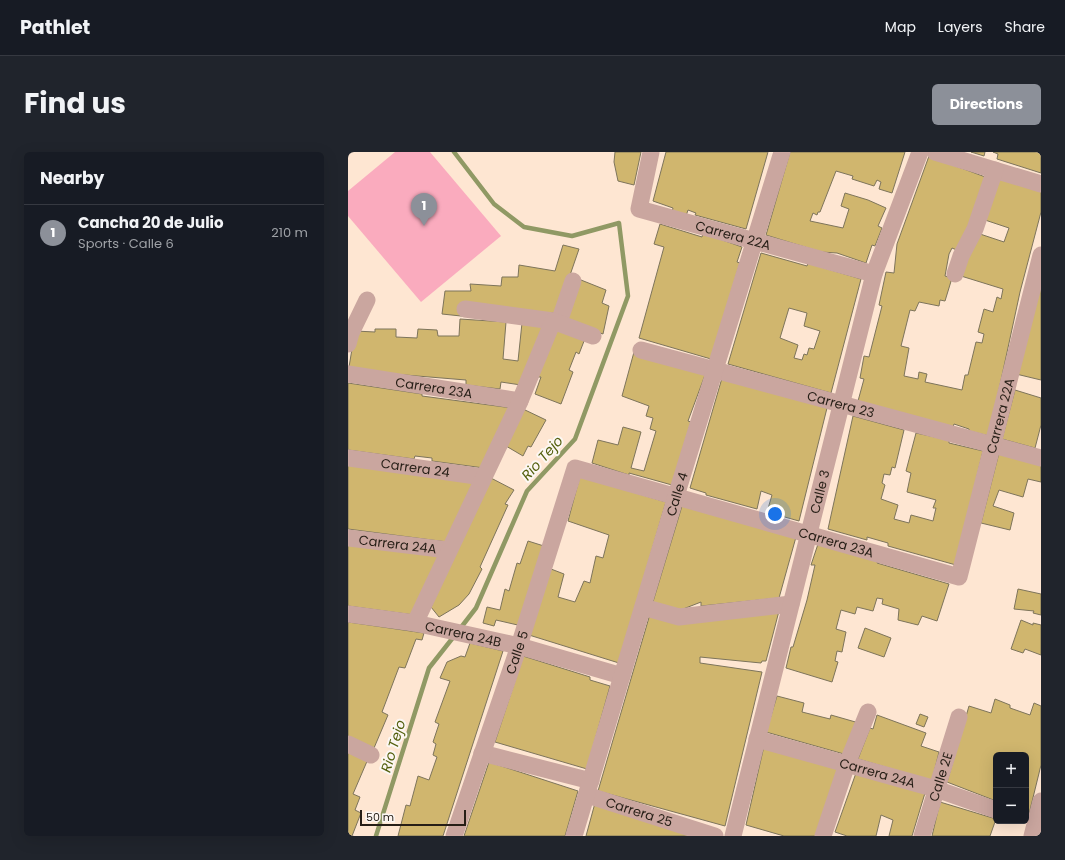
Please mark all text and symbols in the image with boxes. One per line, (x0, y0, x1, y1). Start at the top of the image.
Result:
text: Pathlet (20, 14, 90, 41)
text: Map (885, 17, 916, 37)
text: Layers (938, 17, 982, 37)
text: Share (1004, 17, 1045, 37)
text: Find us (24, 84, 126, 123)
button: Directions (932, 84, 1041, 125)
text: Nearby (40, 166, 104, 190)
pin: 1 (411, 193, 437, 226)
text: Cancha 20 de Julio (78, 212, 224, 233)
street label: Carrera 22A (693, 216, 773, 255)
text: 1 (51, 223, 55, 242)
text: 210 m (271, 223, 308, 242)
text: Sports · Calle 6 (78, 234, 174, 253)
street label: Carrera 23A (394, 372, 474, 403)
street label: Carrera 22A (981, 376, 1019, 456)
street label: Carrera 23 (805, 386, 877, 422)
water label: Rio Tejo (517, 431, 567, 485)
street label: Carrera 24 (380, 453, 451, 482)
street label: Calle 3 (805, 468, 834, 516)
street label: Calle 4 (661, 470, 692, 518)
your location (765, 504, 785, 524)
street label: Carrera 23A (796, 522, 876, 562)
street label: Carrera 24A (358, 530, 438, 558)
street label: Carrera 24B (423, 616, 503, 651)
street label: Calle 5 (501, 628, 533, 677)
water label: Rio Tejo (376, 717, 410, 775)
street label: Calle 2E (924, 750, 957, 804)
map controls (993, 752, 1029, 824)
button: + (993, 752, 1029, 788)
street label: Carrera 24A (837, 753, 918, 792)
button: − (993, 788, 1029, 824)
street label: Carrera 25 (603, 792, 675, 831)
scale bar (360, 808, 466, 827)
text: 50 m (366, 809, 394, 825)

